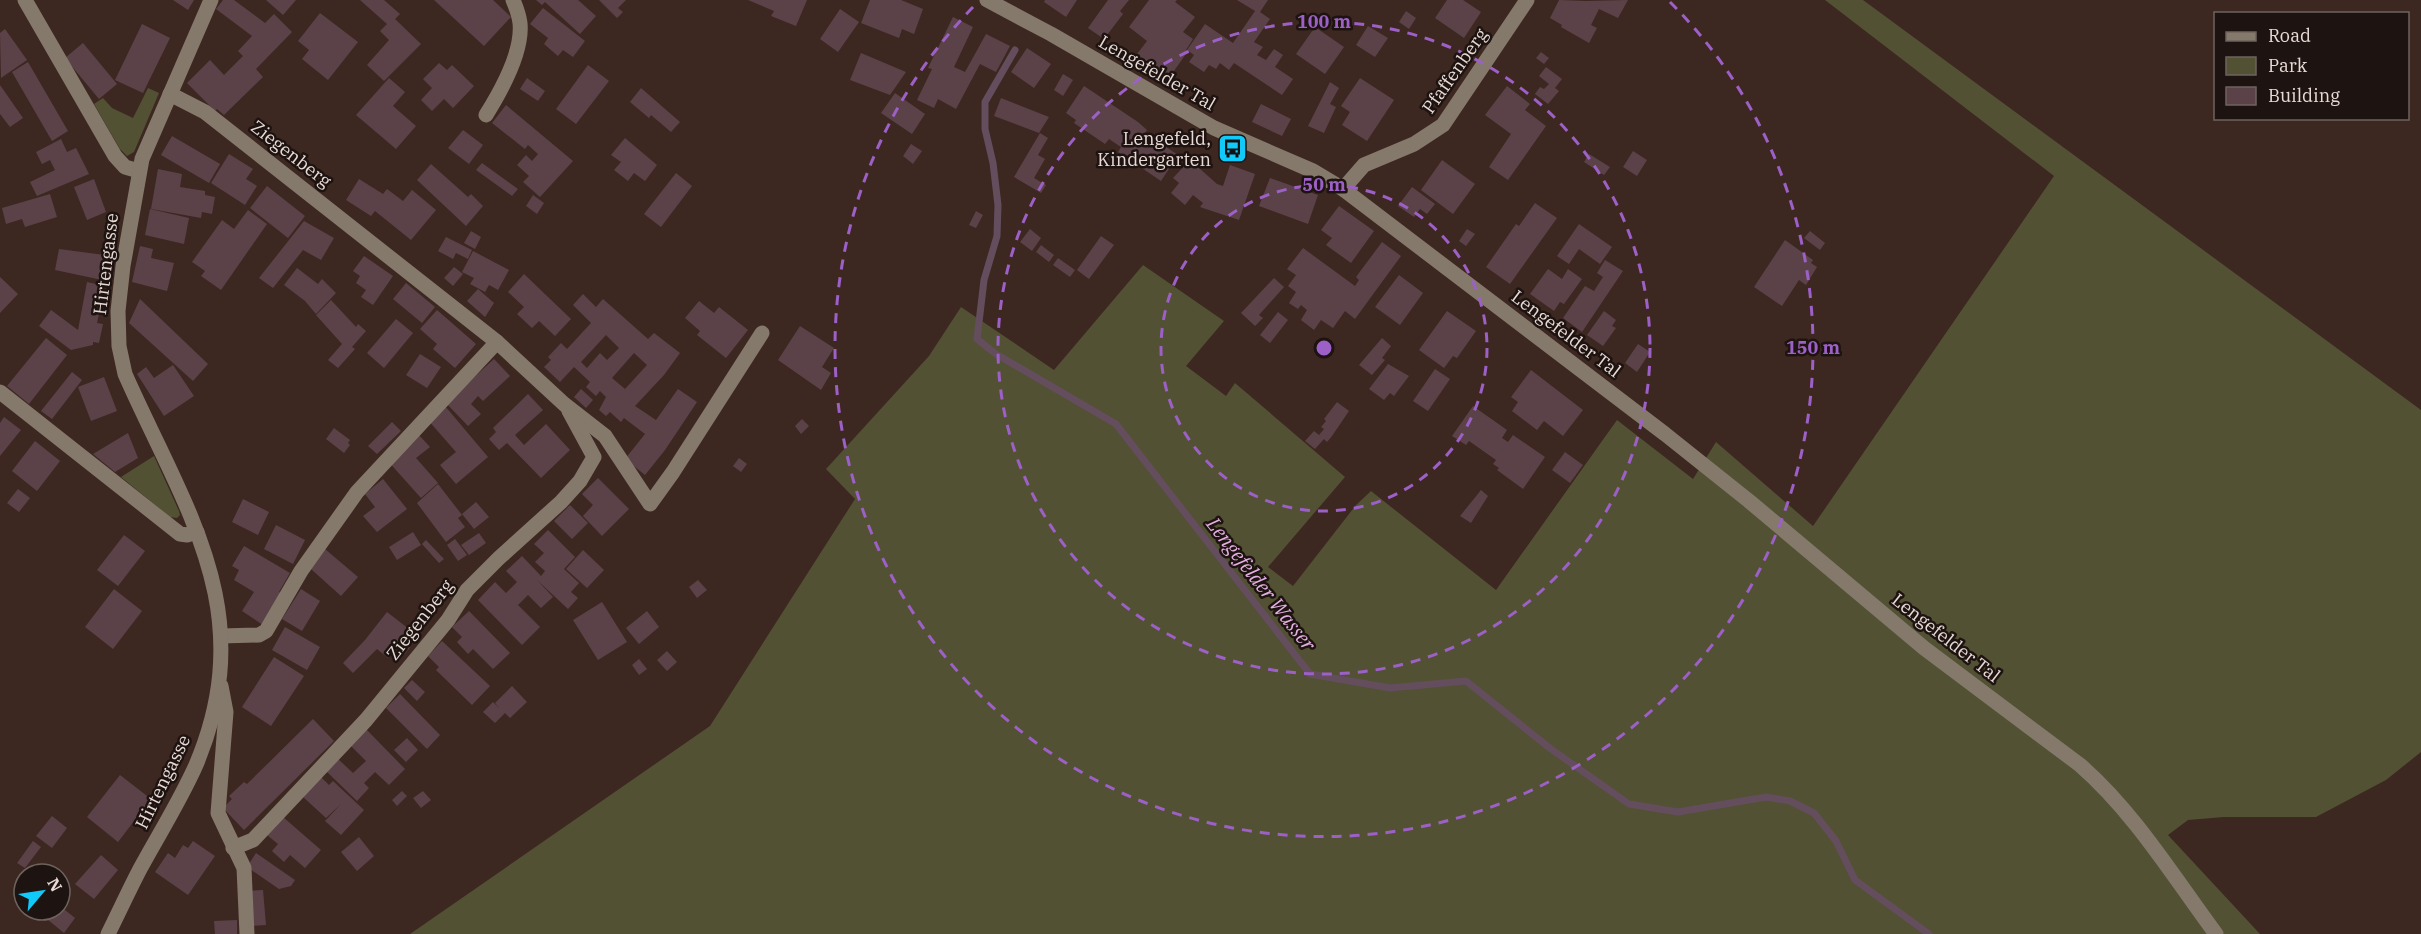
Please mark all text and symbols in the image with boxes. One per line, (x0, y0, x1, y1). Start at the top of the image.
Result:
text: 100 m (1297, 10, 1352, 33)
legend (2214, 12, 2409, 120)
street label: Pfaffenberg (1417, 23, 1492, 118)
text: Road (2268, 24, 2311, 47)
street label: Lengefelder Tal (1095, 30, 1220, 115)
text: Park (2268, 54, 2308, 77)
text: Building (2268, 84, 2340, 107)
street label: Ziegenberg (246, 115, 336, 192)
place label: Lengefeld, Kindergarten (1097, 127, 1211, 171)
bus stop icon: Lengefeld, Kindergarten (1216, 133, 1248, 165)
text: 50 m (1302, 173, 1346, 196)
street label: Hirtengasse (88, 212, 123, 316)
street label: Lengefelder Tal (1507, 285, 1626, 382)
text: 150 m (1786, 336, 1841, 359)
centre of rings (1314, 338, 1334, 358)
water label: Lengefelder Wasser (1200, 510, 1323, 657)
street label: Ziegenberg (381, 575, 458, 665)
street label: Lengefelder Tal (1888, 588, 2005, 687)
street label: Hirtengasse (130, 731, 195, 833)
north arrow (12, 862, 72, 922)
text: N (43, 874, 67, 895)

